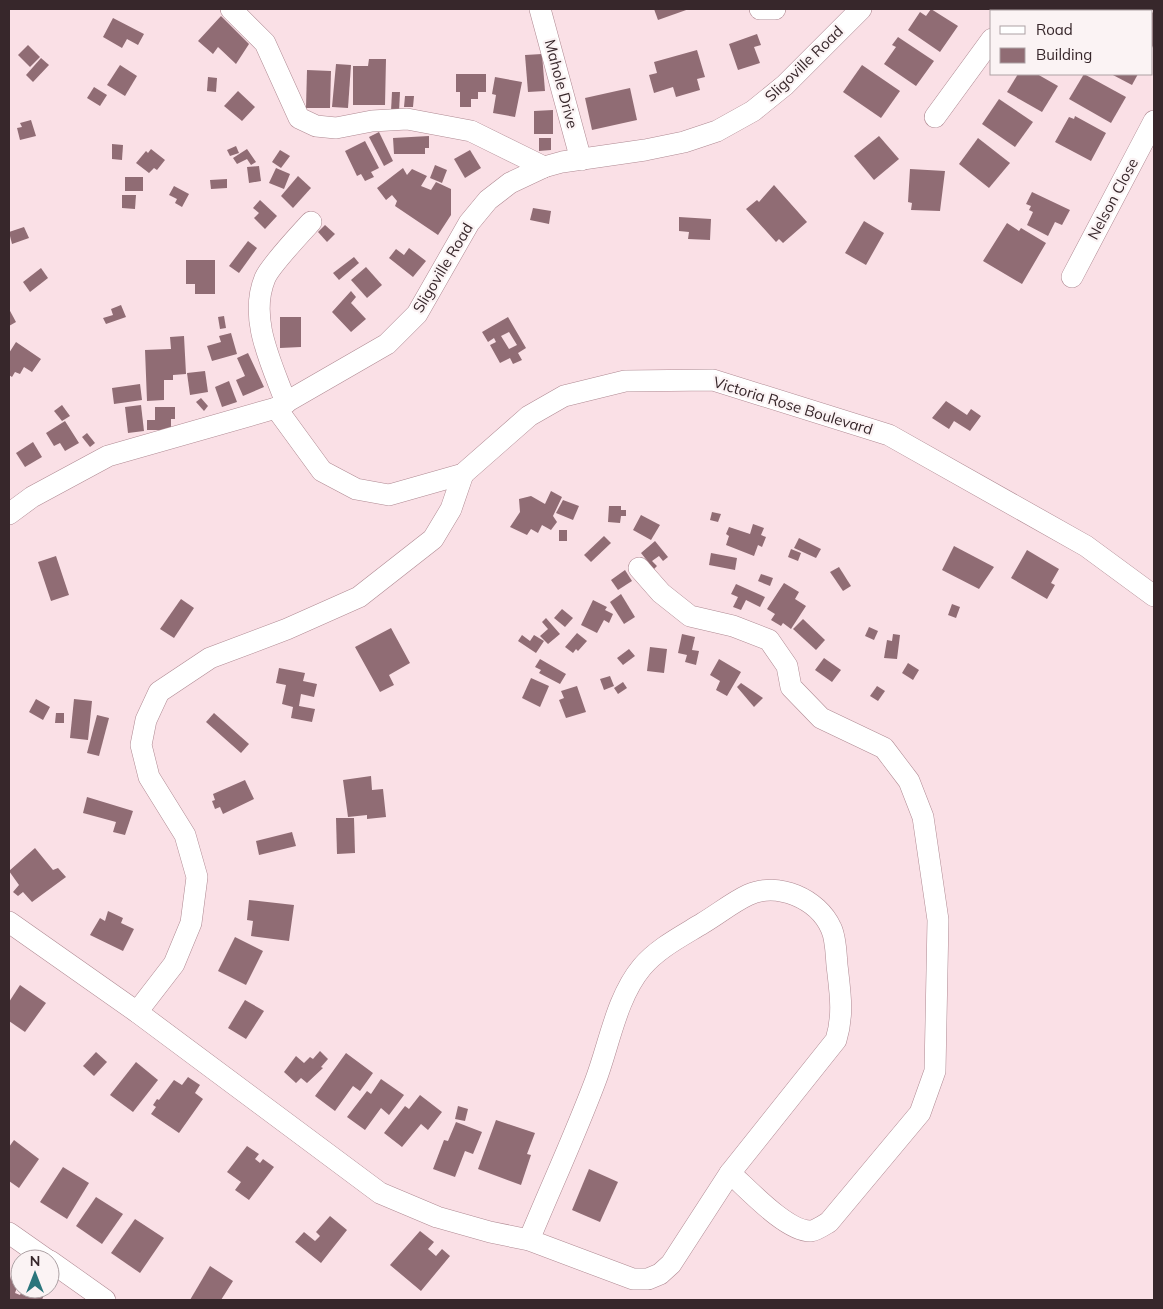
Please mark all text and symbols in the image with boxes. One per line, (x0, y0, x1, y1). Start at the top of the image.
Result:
legend (990, 10, 1153, 75)
text: Road (1036, 20, 1073, 39)
street label: Sligoville Road (761, 22, 847, 106)
street label: Mahole Drive (541, 37, 582, 130)
text: Building (1036, 45, 1092, 64)
street label: Nelson Close (1083, 155, 1142, 243)
street label: Sligoville Road (408, 219, 477, 316)
street label: Victoria Rose Boulevard (711, 372, 875, 439)
north arrow (10, 1249, 60, 1299)
text: N (30, 1252, 40, 1270)

